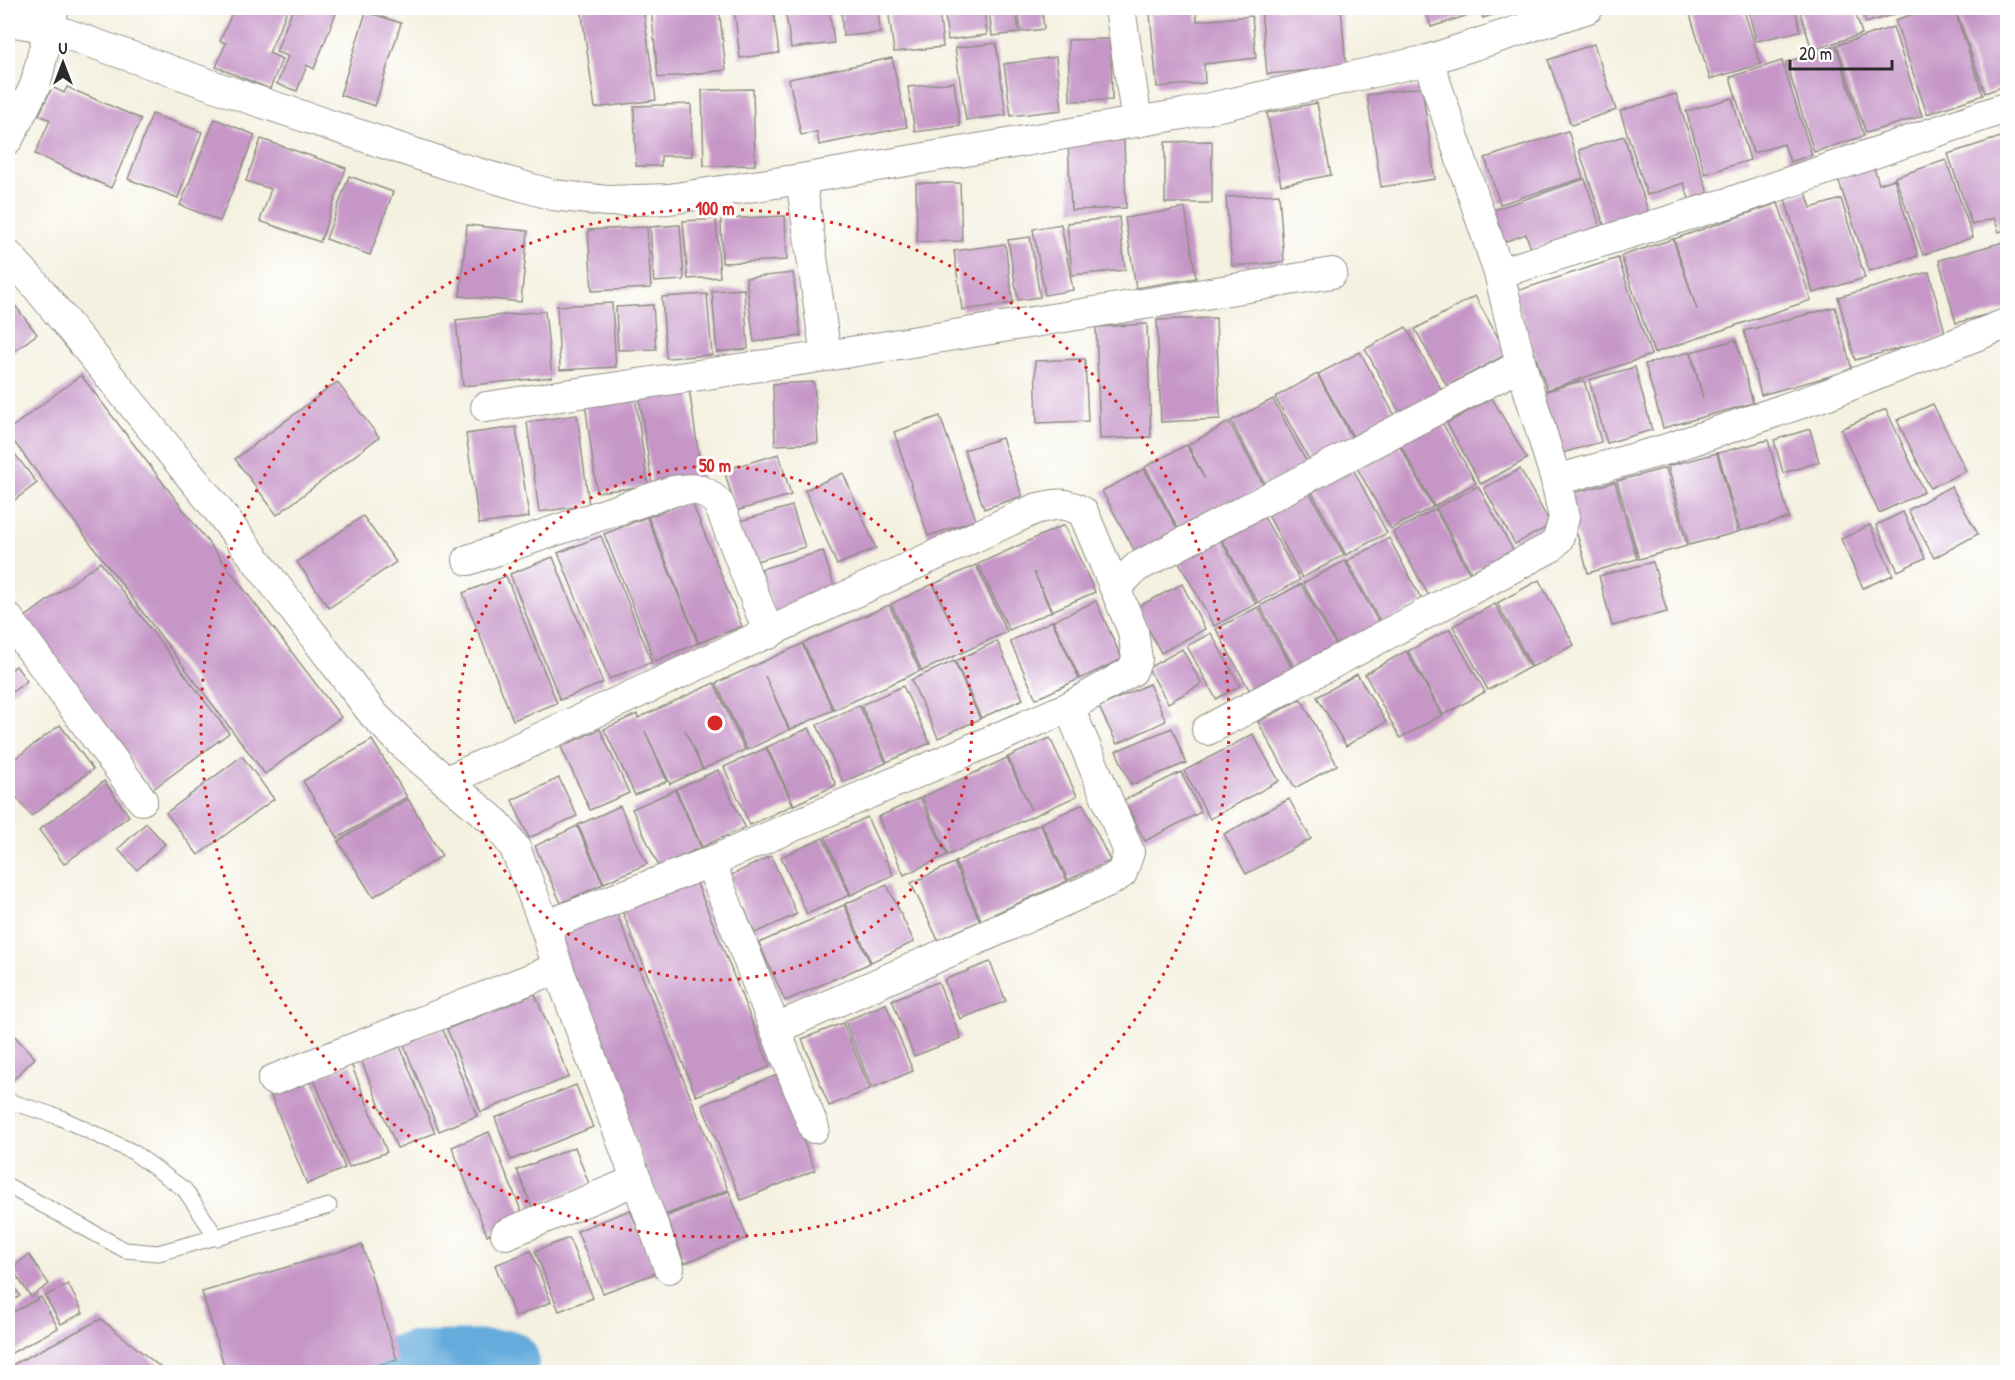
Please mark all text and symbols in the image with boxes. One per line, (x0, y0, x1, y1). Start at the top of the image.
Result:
north arrow (33, 33, 93, 93)
scale bar (1790, 33, 1892, 71)
text: U (59, 37, 68, 59)
text: 20 m (1799, 41, 1832, 66)
text: 100 m (695, 196, 735, 221)
text: 50 m (699, 453, 731, 478)
centre of rings (705, 713, 725, 733)

